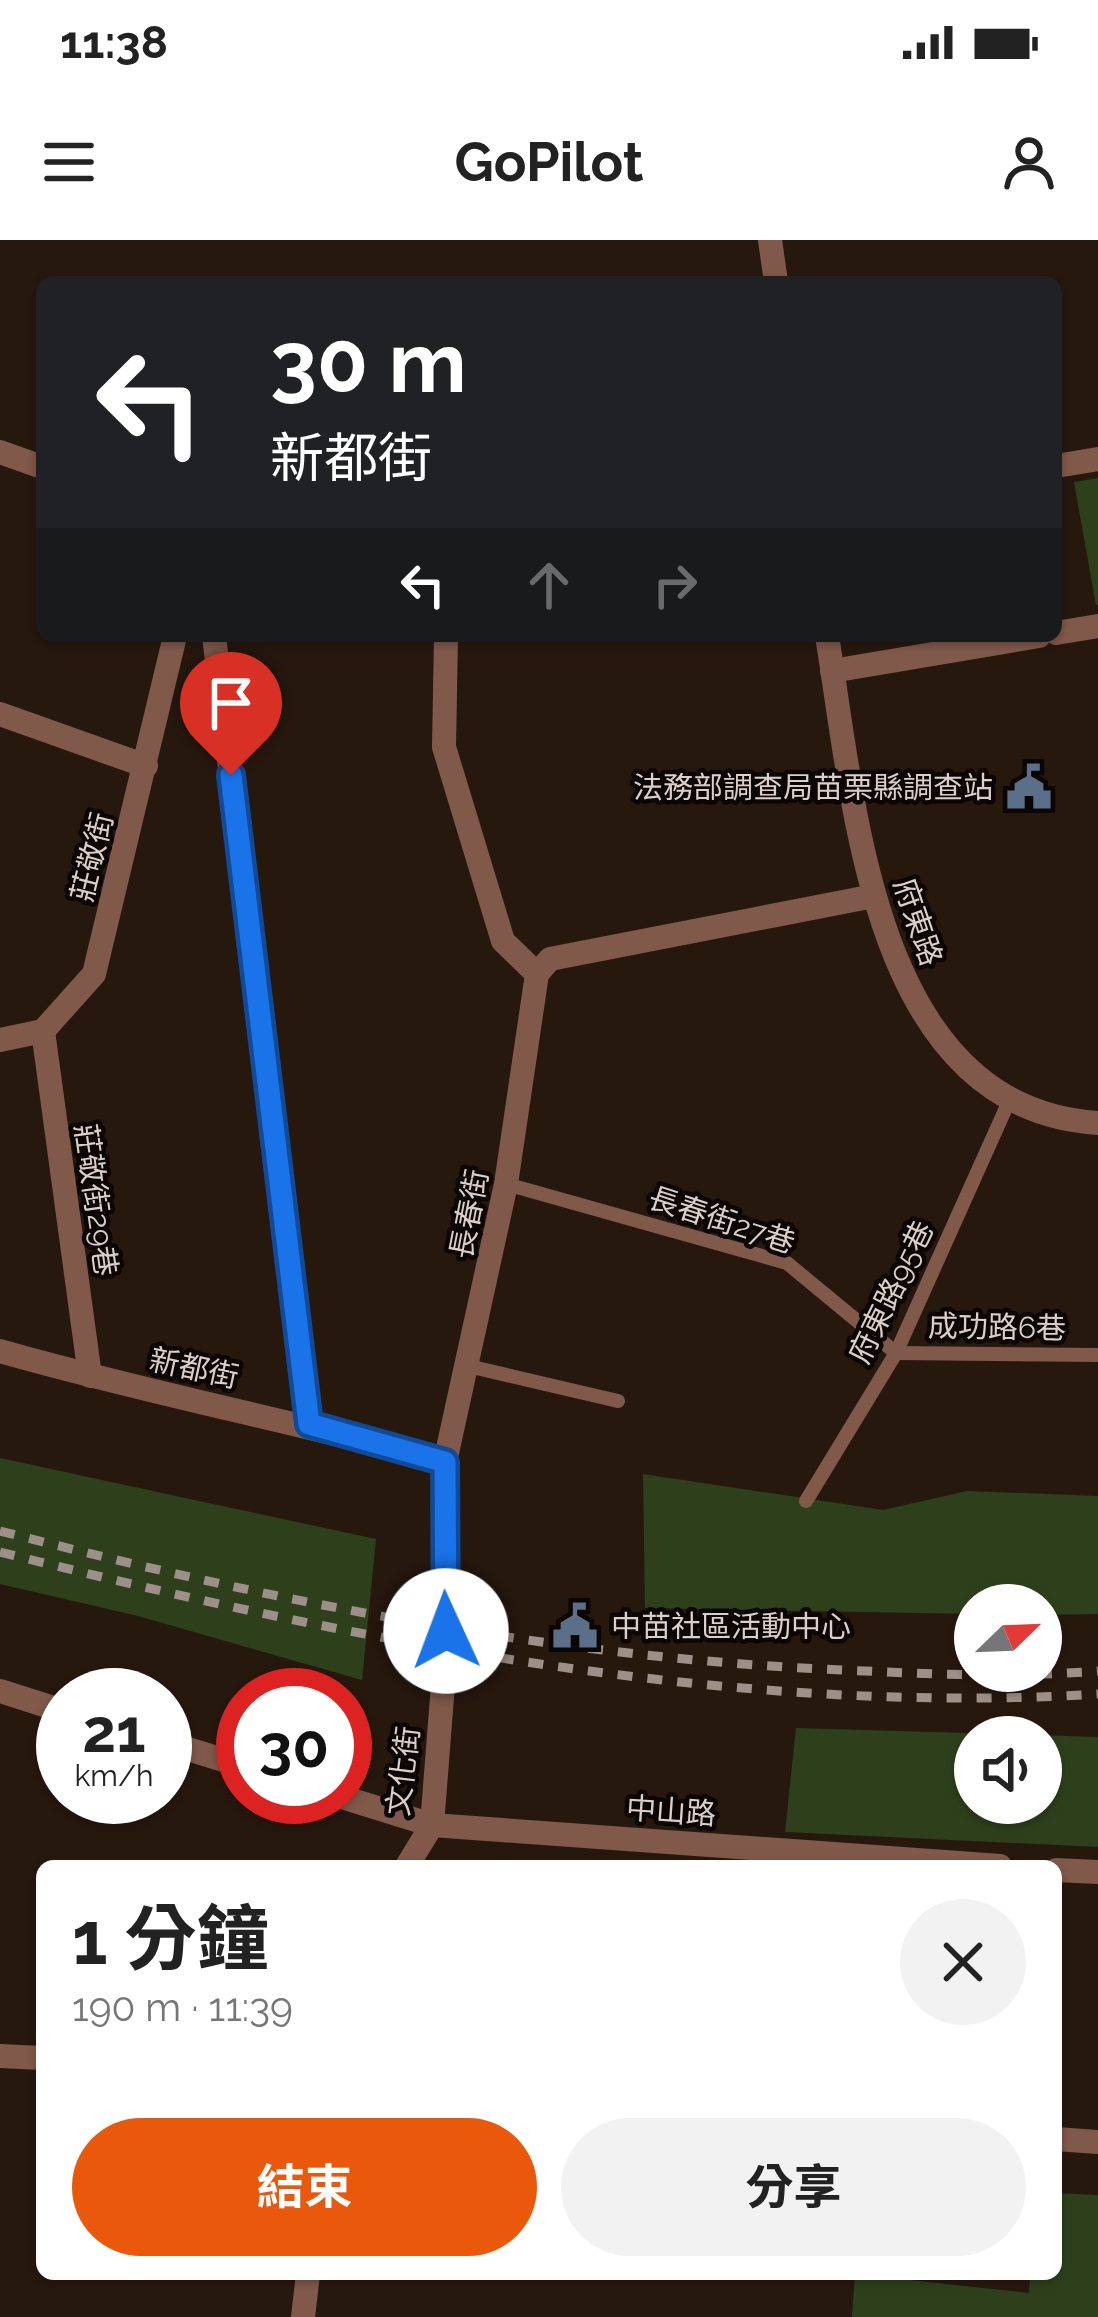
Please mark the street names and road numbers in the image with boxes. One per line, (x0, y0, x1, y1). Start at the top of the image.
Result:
street label: 莊敬街 (64, 809, 120, 905)
street label: 府東路 (887, 874, 949, 970)
street label: 莊敬街29巷 (68, 1122, 124, 1278)
street label: 長春街 (443, 1166, 495, 1262)
street label: 長春街27巷 (644, 1180, 800, 1260)
street label: 府東路95巷 (842, 1215, 940, 1369)
street label: 成功路6巷 (928, 1308, 1066, 1346)
street label: 新都街 (146, 1342, 242, 1394)
street label: 文化街 (380, 1724, 426, 1818)
street label: 中山路 (625, 1790, 717, 1832)

